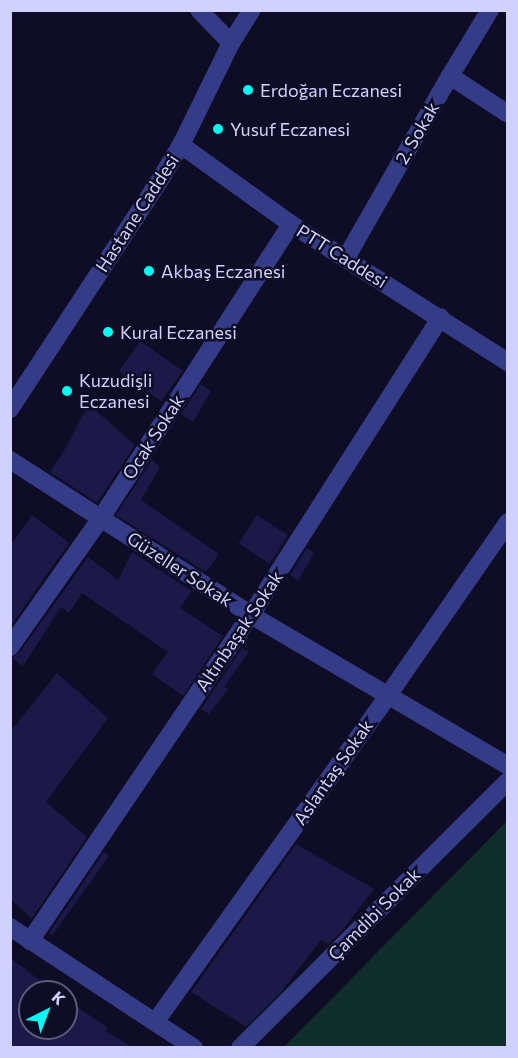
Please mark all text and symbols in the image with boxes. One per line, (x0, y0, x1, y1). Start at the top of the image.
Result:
place label: Erdoğan Eczanesi (260, 79, 402, 101)
marker: Erdoğan Eczanesi (241, 83, 255, 97)
street label: 2. Sokak (391, 98, 443, 168)
place label: Yusuf Eczanesi (230, 118, 350, 140)
marker: Yusuf Eczanesi (211, 122, 225, 136)
street label: Hastane Caddesi (91, 150, 183, 276)
street label: PTT Caddesi (293, 220, 391, 292)
place label: Akbaş Eczanesi (161, 260, 285, 282)
marker: Akbaş Eczanesi (142, 264, 156, 278)
place label: Kural Eczanesi (120, 321, 237, 343)
marker: Kural Eczanesi (101, 325, 115, 339)
place label: Kuzudişli Eczanesi (79, 370, 152, 412)
marker: Kuzudişli Eczanesi (60, 384, 74, 398)
street label: Ocak Sokak (118, 391, 188, 483)
street label: Güzeller Sokak (123, 527, 237, 611)
street label: Altınbaşak Sokak (191, 567, 287, 695)
street label: Aslantaş Sokak (289, 715, 377, 829)
street label: Çamdibi Sokak (323, 863, 425, 965)
north arrow (18, 980, 78, 1040)
text: K (49, 987, 70, 1009)

